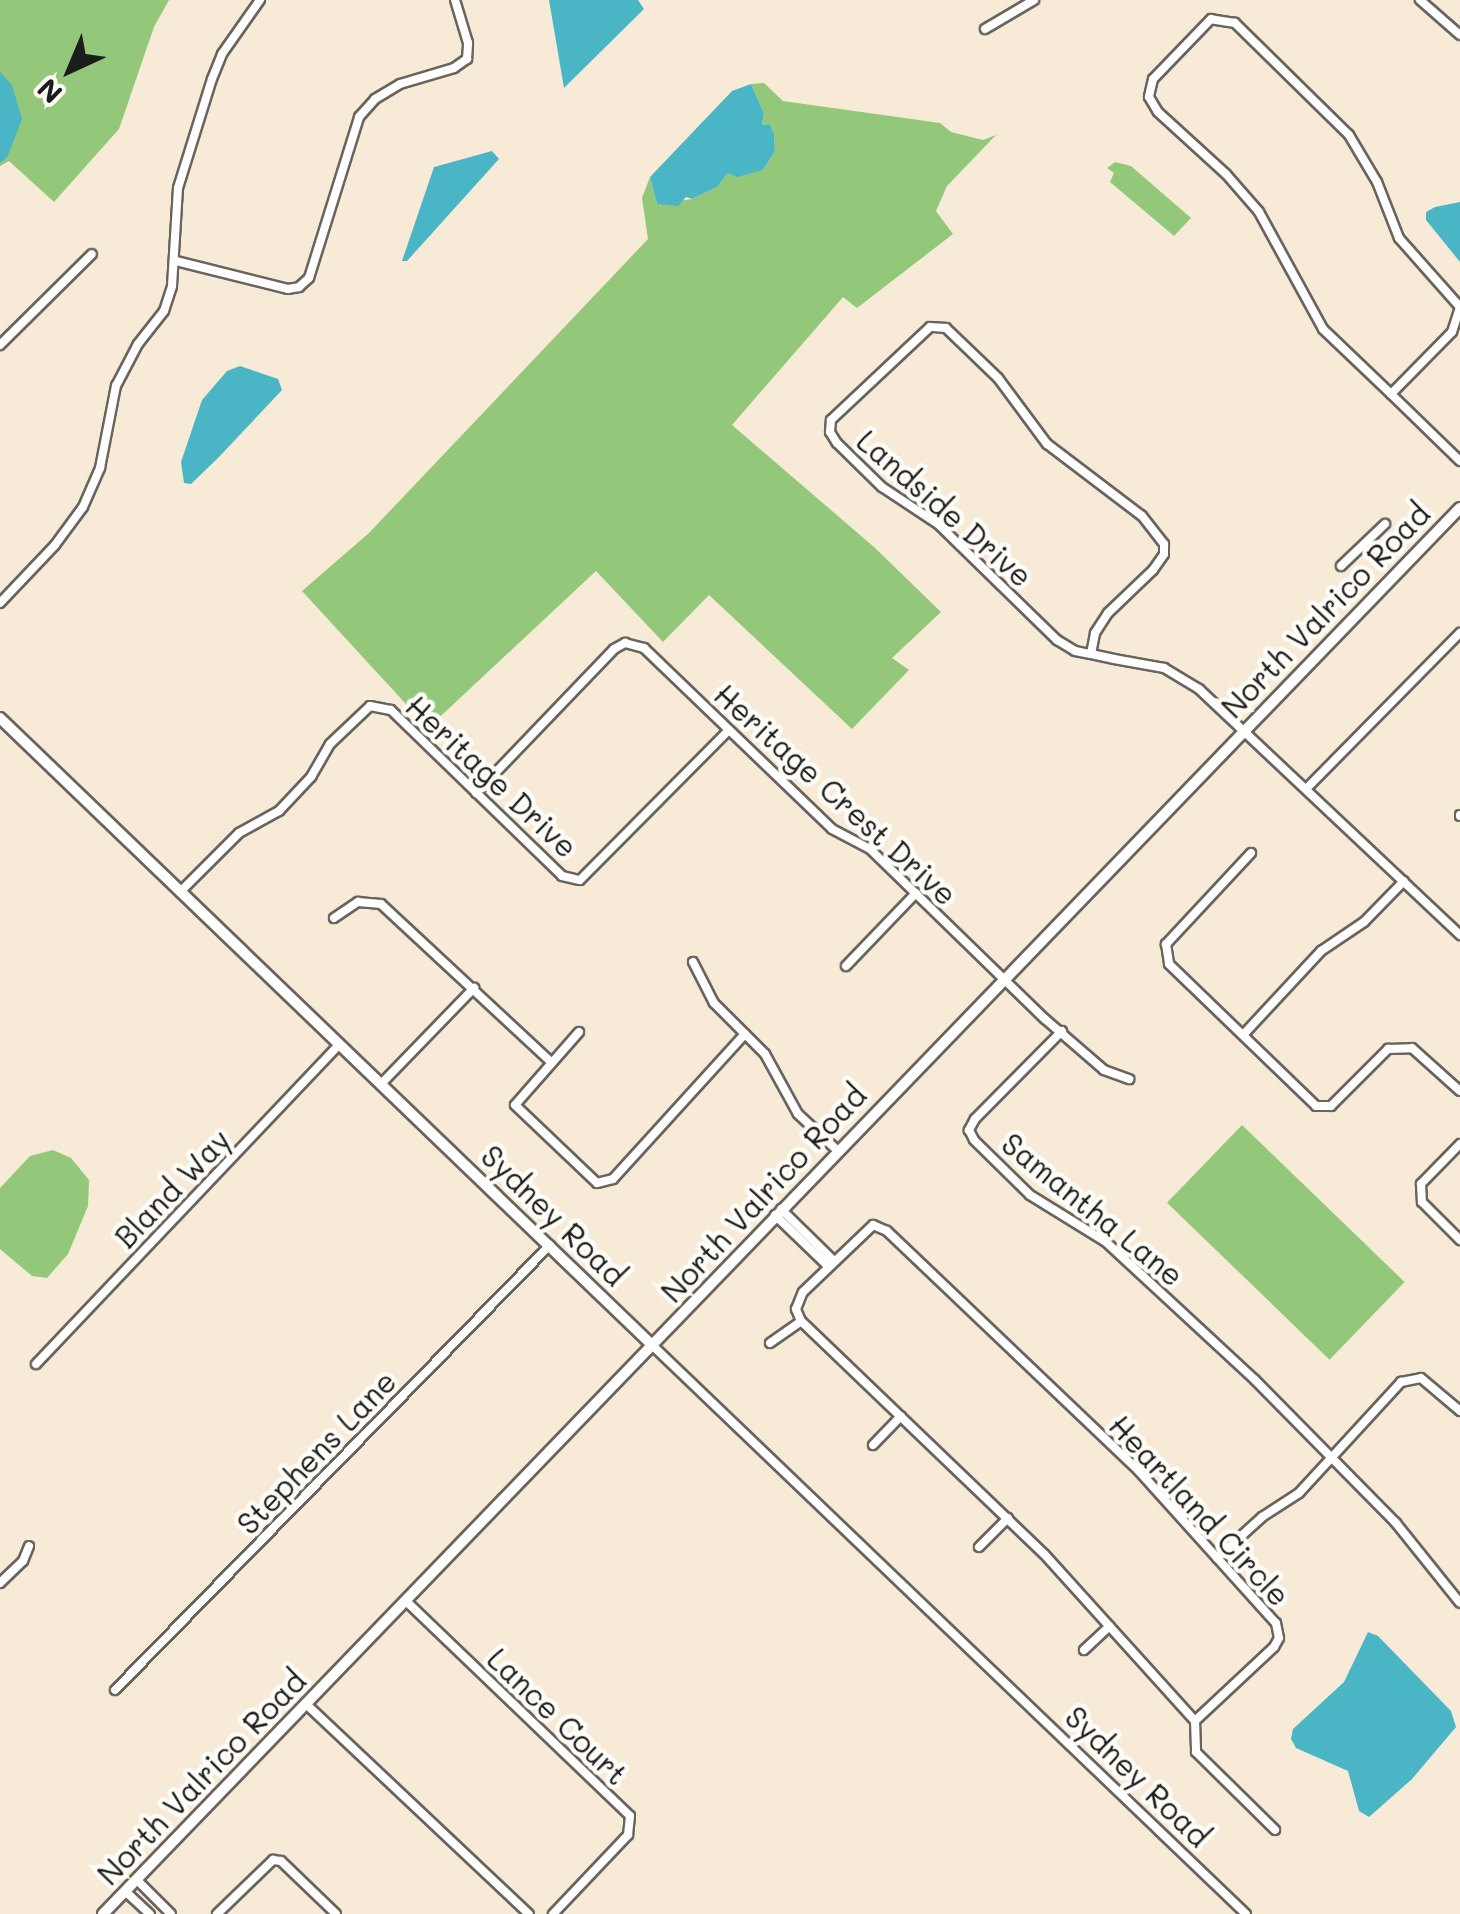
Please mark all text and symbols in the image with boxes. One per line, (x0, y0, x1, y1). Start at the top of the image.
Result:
north arrow (20, 20, 120, 120)
text: N (29, 71, 69, 112)
street label: Landside Drive (850, 422, 1040, 594)
street label: North Valrico Road (1213, 495, 1437, 725)
street label: Heritage Crest Drive (708, 676, 964, 912)
street label: Heritage Drive (399, 687, 585, 865)
street label: North Valrico Road (653, 1077, 873, 1309)
street label: Bland Way (107, 1121, 237, 1255)
street label: Samantha Lane (995, 1125, 1191, 1293)
street label: Sydney Road (474, 1137, 634, 1293)
street label: Stephens Lane (229, 1363, 403, 1541)
street label: Heartland Circle (1102, 1407, 1298, 1613)
street label: Lance Court (480, 1640, 636, 1792)
street label: North Valrico Road (89, 1662, 313, 1892)
street label: Sydney Road (1058, 1698, 1218, 1854)

